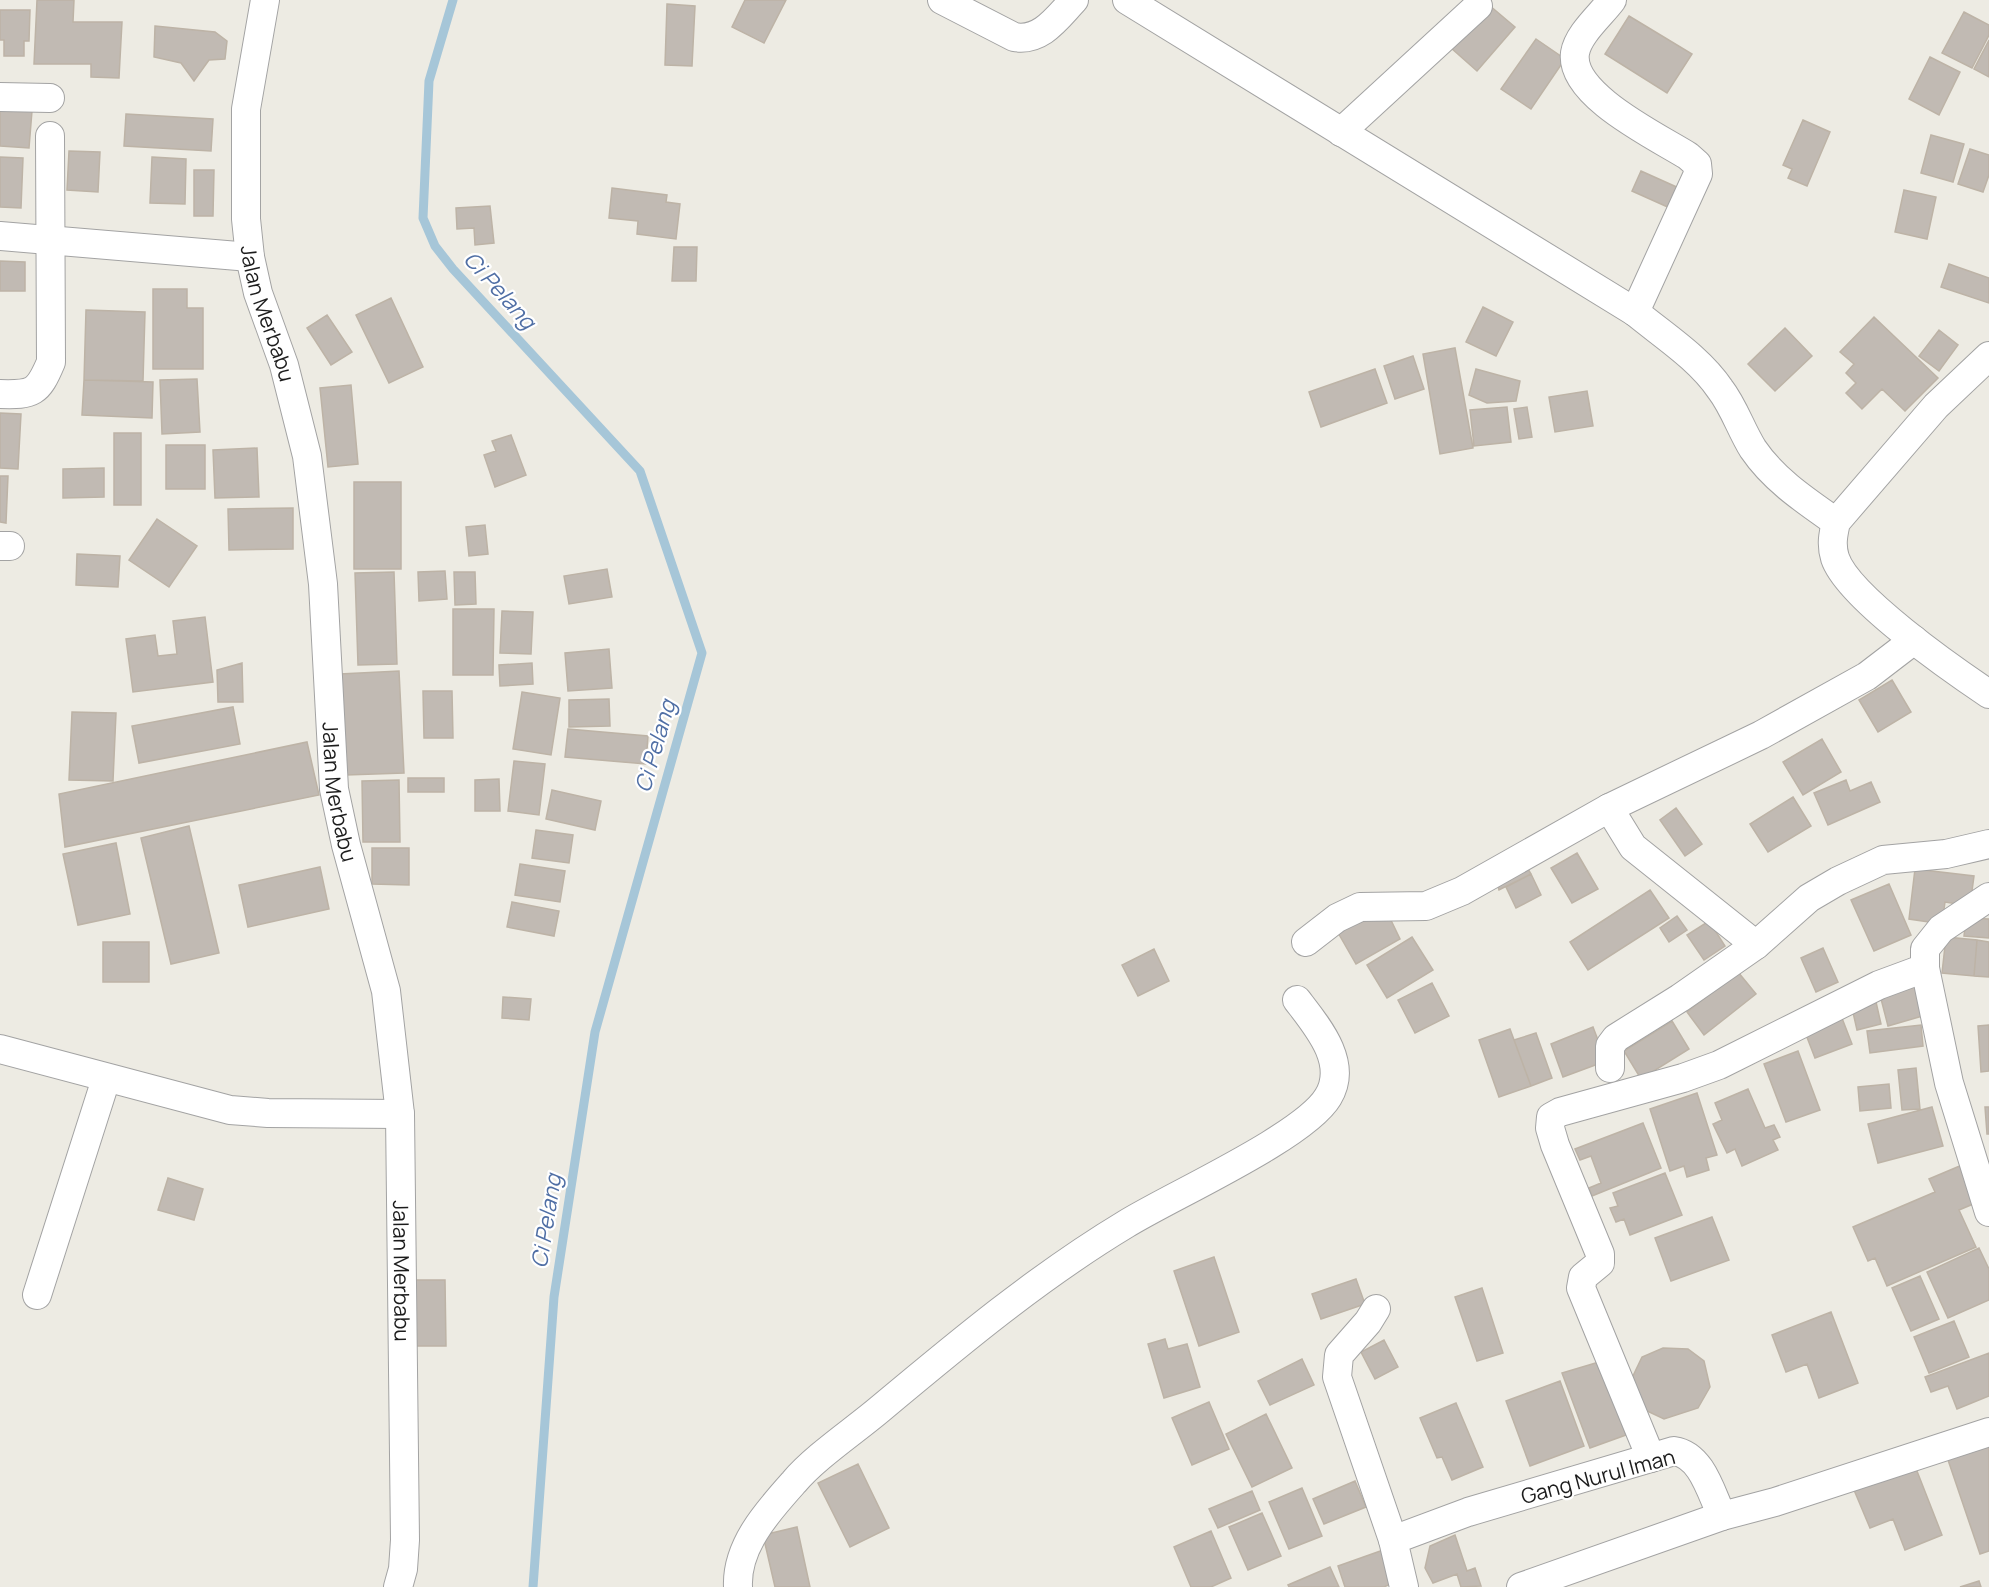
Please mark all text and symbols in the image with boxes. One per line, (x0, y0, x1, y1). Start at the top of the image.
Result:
street label: Jalan Merbabu (235, 244, 302, 384)
water label: Ci Pelang (457, 245, 544, 337)
water label: Ci Pelang (628, 694, 683, 796)
street label: Jalan Merbabu (316, 721, 364, 865)
water label: Ci Pelang (524, 1170, 569, 1270)
street label: Jalan Merbabu (387, 1200, 417, 1342)
street label: Gang Nurul Iman (1518, 1442, 1678, 1510)

